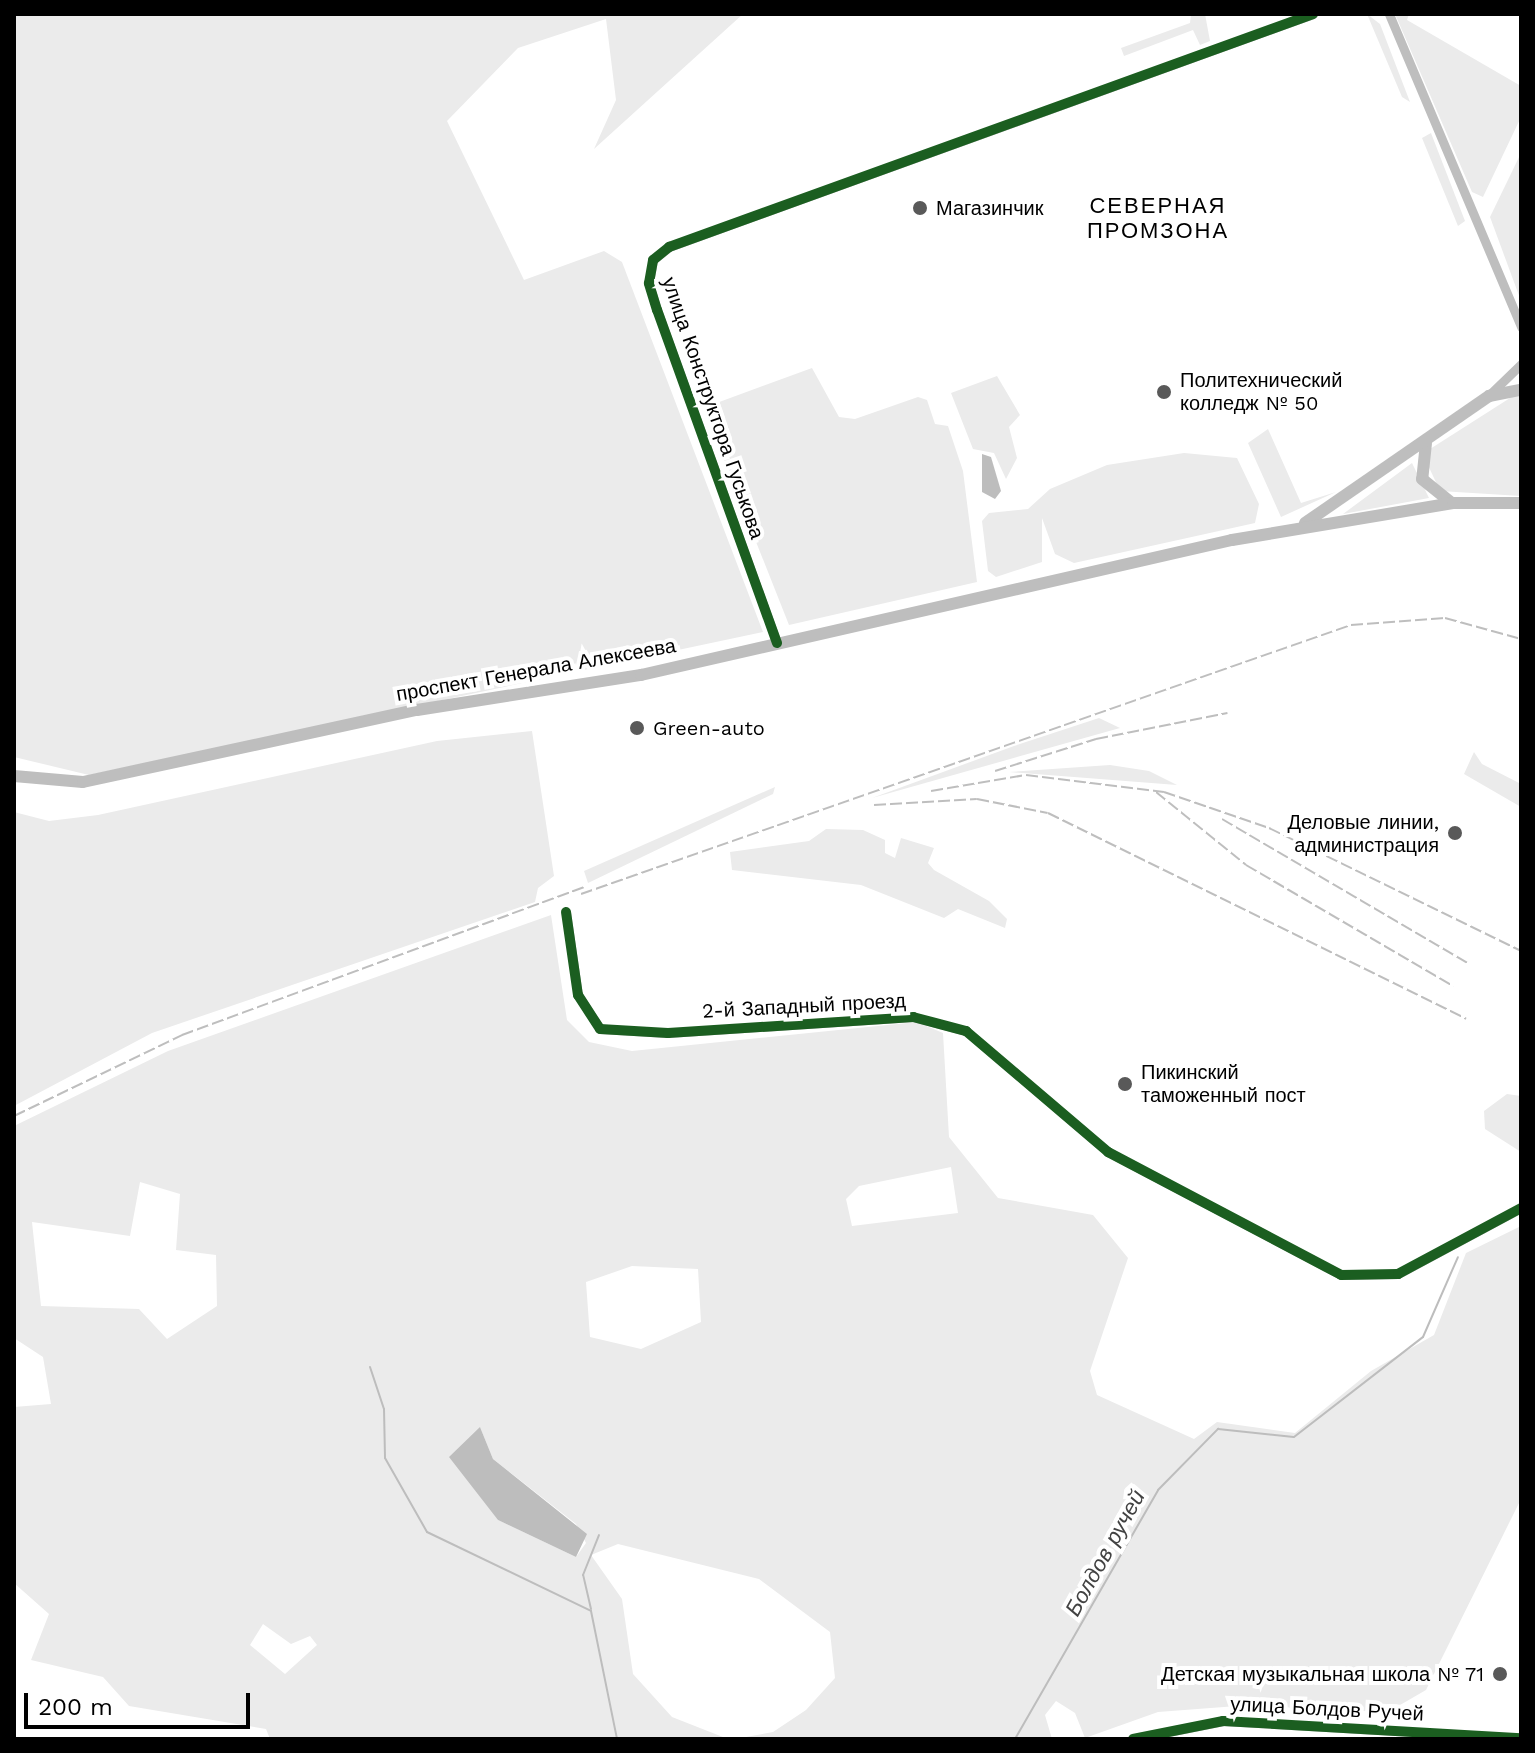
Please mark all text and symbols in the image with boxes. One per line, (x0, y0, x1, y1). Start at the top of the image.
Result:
district label: СЕВЕРНАЯ ПРОМЗОНА (1087, 192, 1229, 244)
place label: Магазинчик (936, 196, 1043, 220)
marker: Магазинчик (911, 199, 929, 217)
street label: улица Конструктора Гуськова (657, 274, 769, 542)
place label: Политехнический колледж № 50 (1180, 368, 1342, 415)
marker: Политехнический колледж № 50 (1155, 383, 1173, 401)
street label: проспект Генерала Алексеева (394, 634, 678, 706)
place label: Green-auto (653, 716, 765, 740)
marker: Green-auto (628, 719, 646, 737)
place label: Деловые линии, администрация (1287, 810, 1439, 857)
marker: Деловые линии, администрация (1446, 824, 1464, 842)
street label: 2-й Западный проезд (702, 989, 906, 1023)
place label: Пикинский таможенный пост (1141, 1060, 1306, 1107)
marker: Пикинский таможенный пост (1116, 1075, 1134, 1093)
water label: Болдов ручей (1059, 1485, 1151, 1621)
place label: Детская музыкальная школа № 71 (1160, 1662, 1484, 1686)
marker: Детская музыкальная школа № 71 (1491, 1665, 1509, 1683)
scale bar (28, 1677, 254, 1727)
street label: улица Болдов Ручей (1230, 1692, 1424, 1726)
text: 200 m (38, 1693, 113, 1721)

